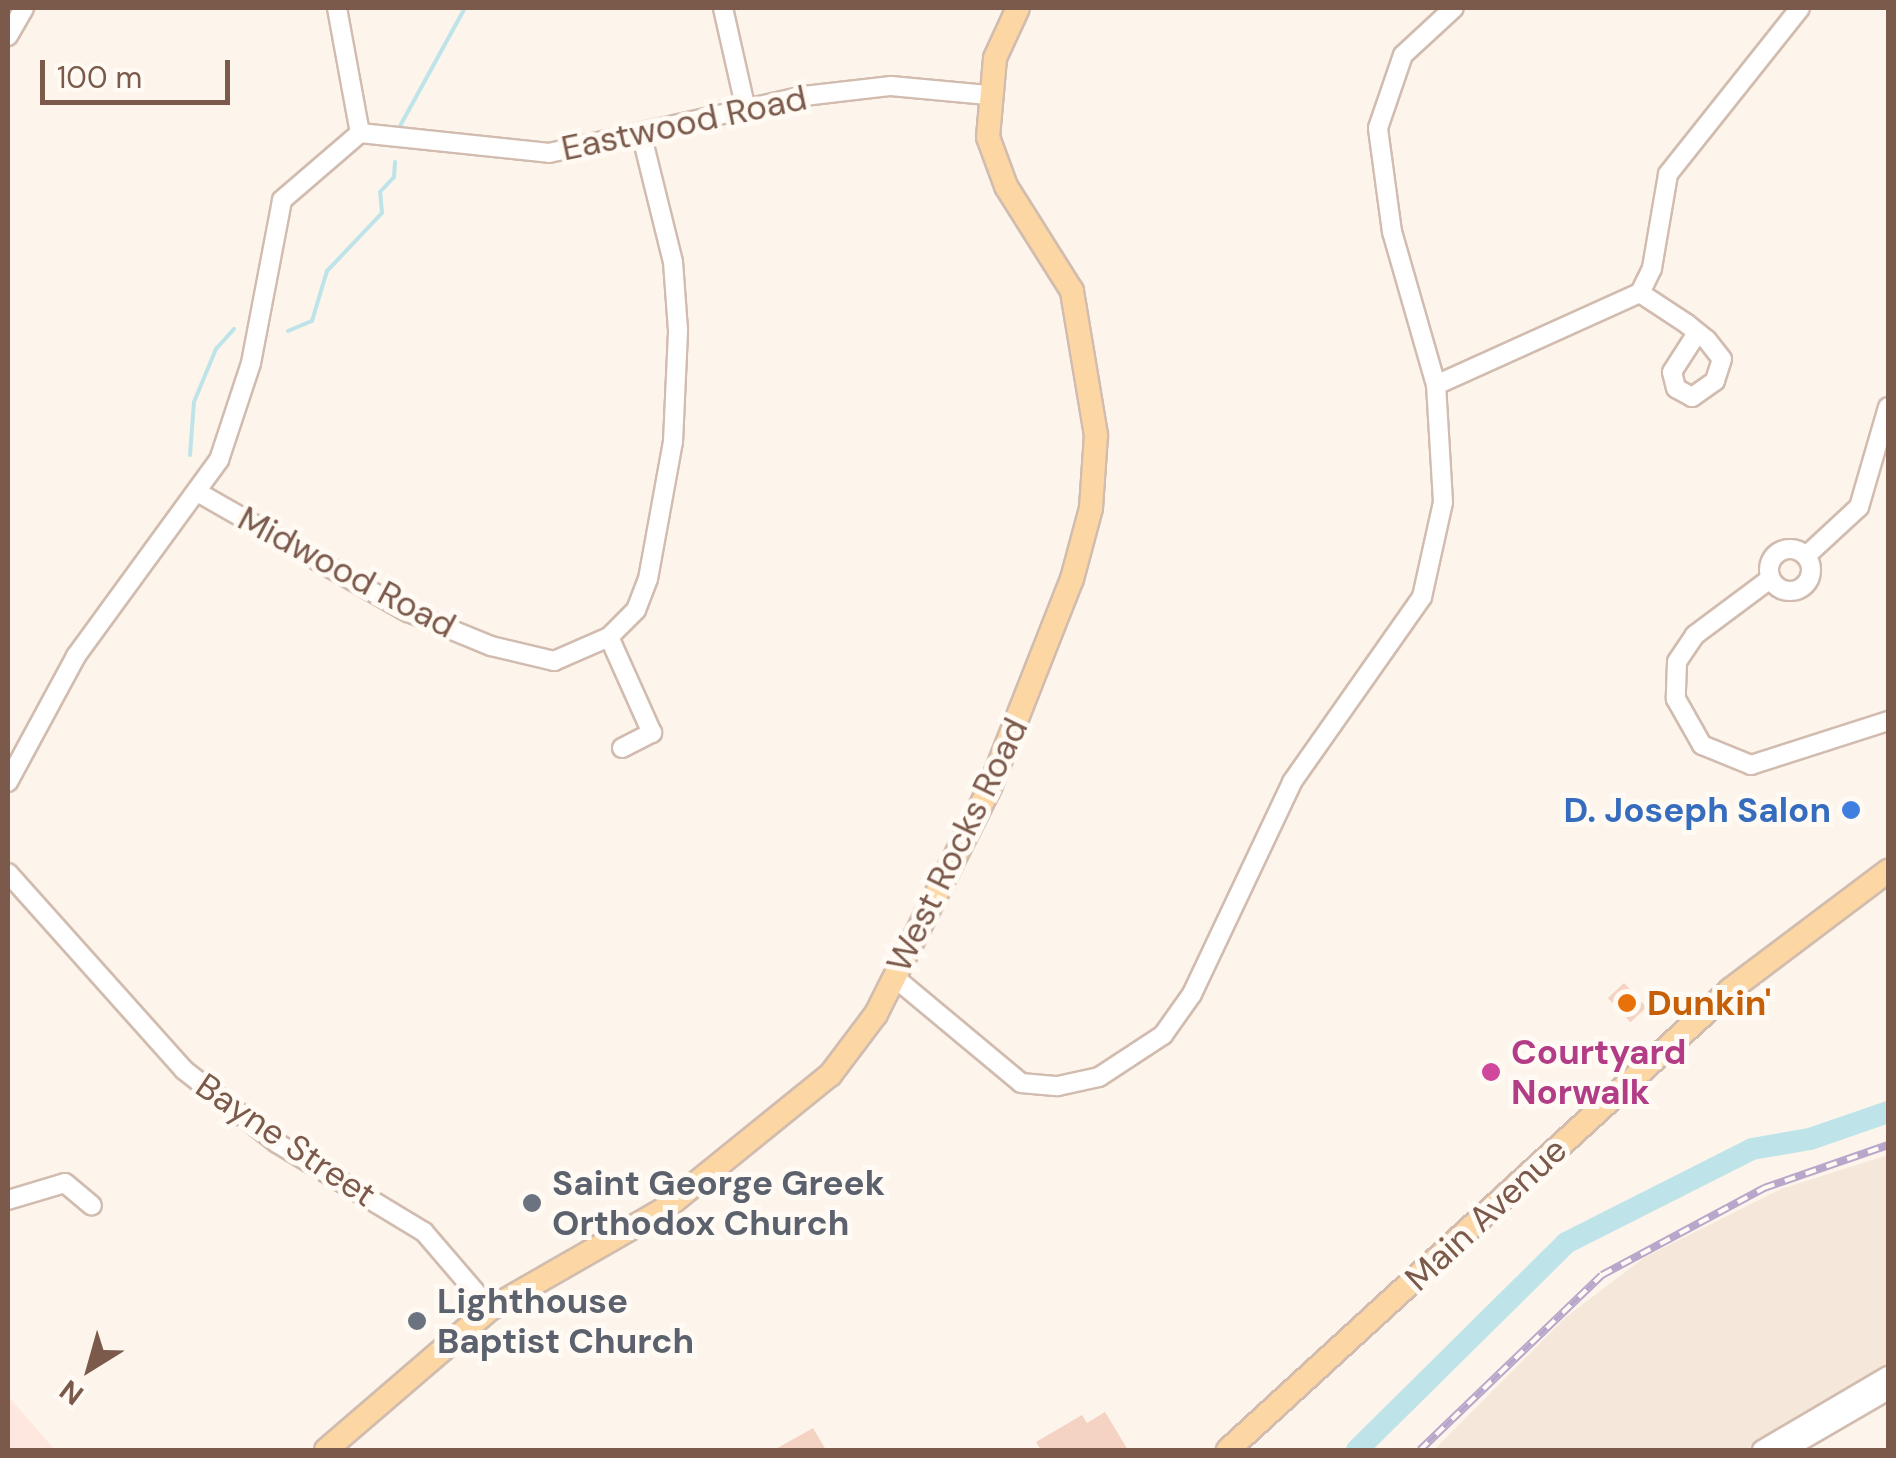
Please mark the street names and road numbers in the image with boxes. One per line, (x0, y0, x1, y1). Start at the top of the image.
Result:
street label: Eastwood Road (558, 77, 810, 169)
street label: Midwood Road (231, 497, 463, 647)
street label: West Rocks Road (877, 711, 1037, 979)
street label: Bayne Street (188, 1065, 384, 1215)
street label: Main Avenue (1397, 1129, 1575, 1299)

